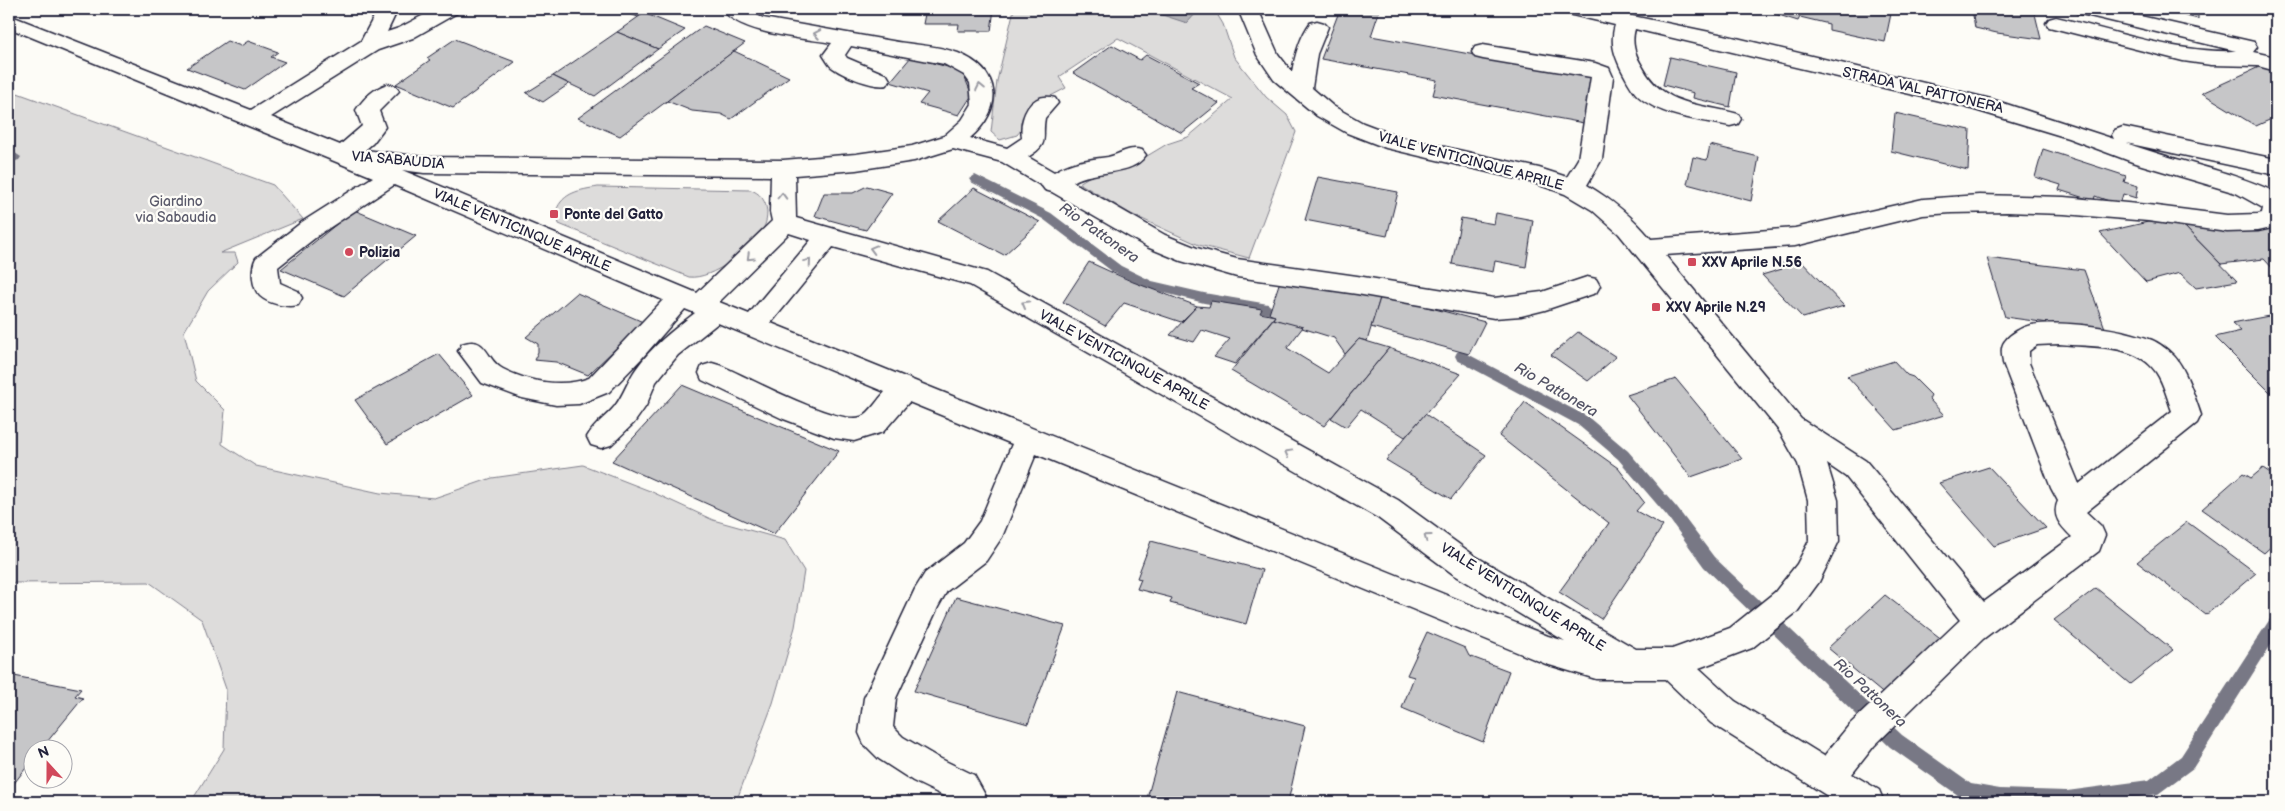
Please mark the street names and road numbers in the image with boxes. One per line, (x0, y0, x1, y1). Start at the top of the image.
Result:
street label: STRADA VAL PATTONERA (1841, 63, 2006, 117)
street label: VIALE VENTICINQUE APRILE (1376, 128, 1566, 194)
street label: VIA SABAUDIA (351, 147, 446, 173)
street label: VIALE VENTICINQUE APRILE (431, 185, 613, 275)
street label: VIALE VENTICINQUE APRILE (1036, 306, 1212, 414)
street label: VIALE VENTICINQUE APRILE (1437, 539, 1609, 655)

